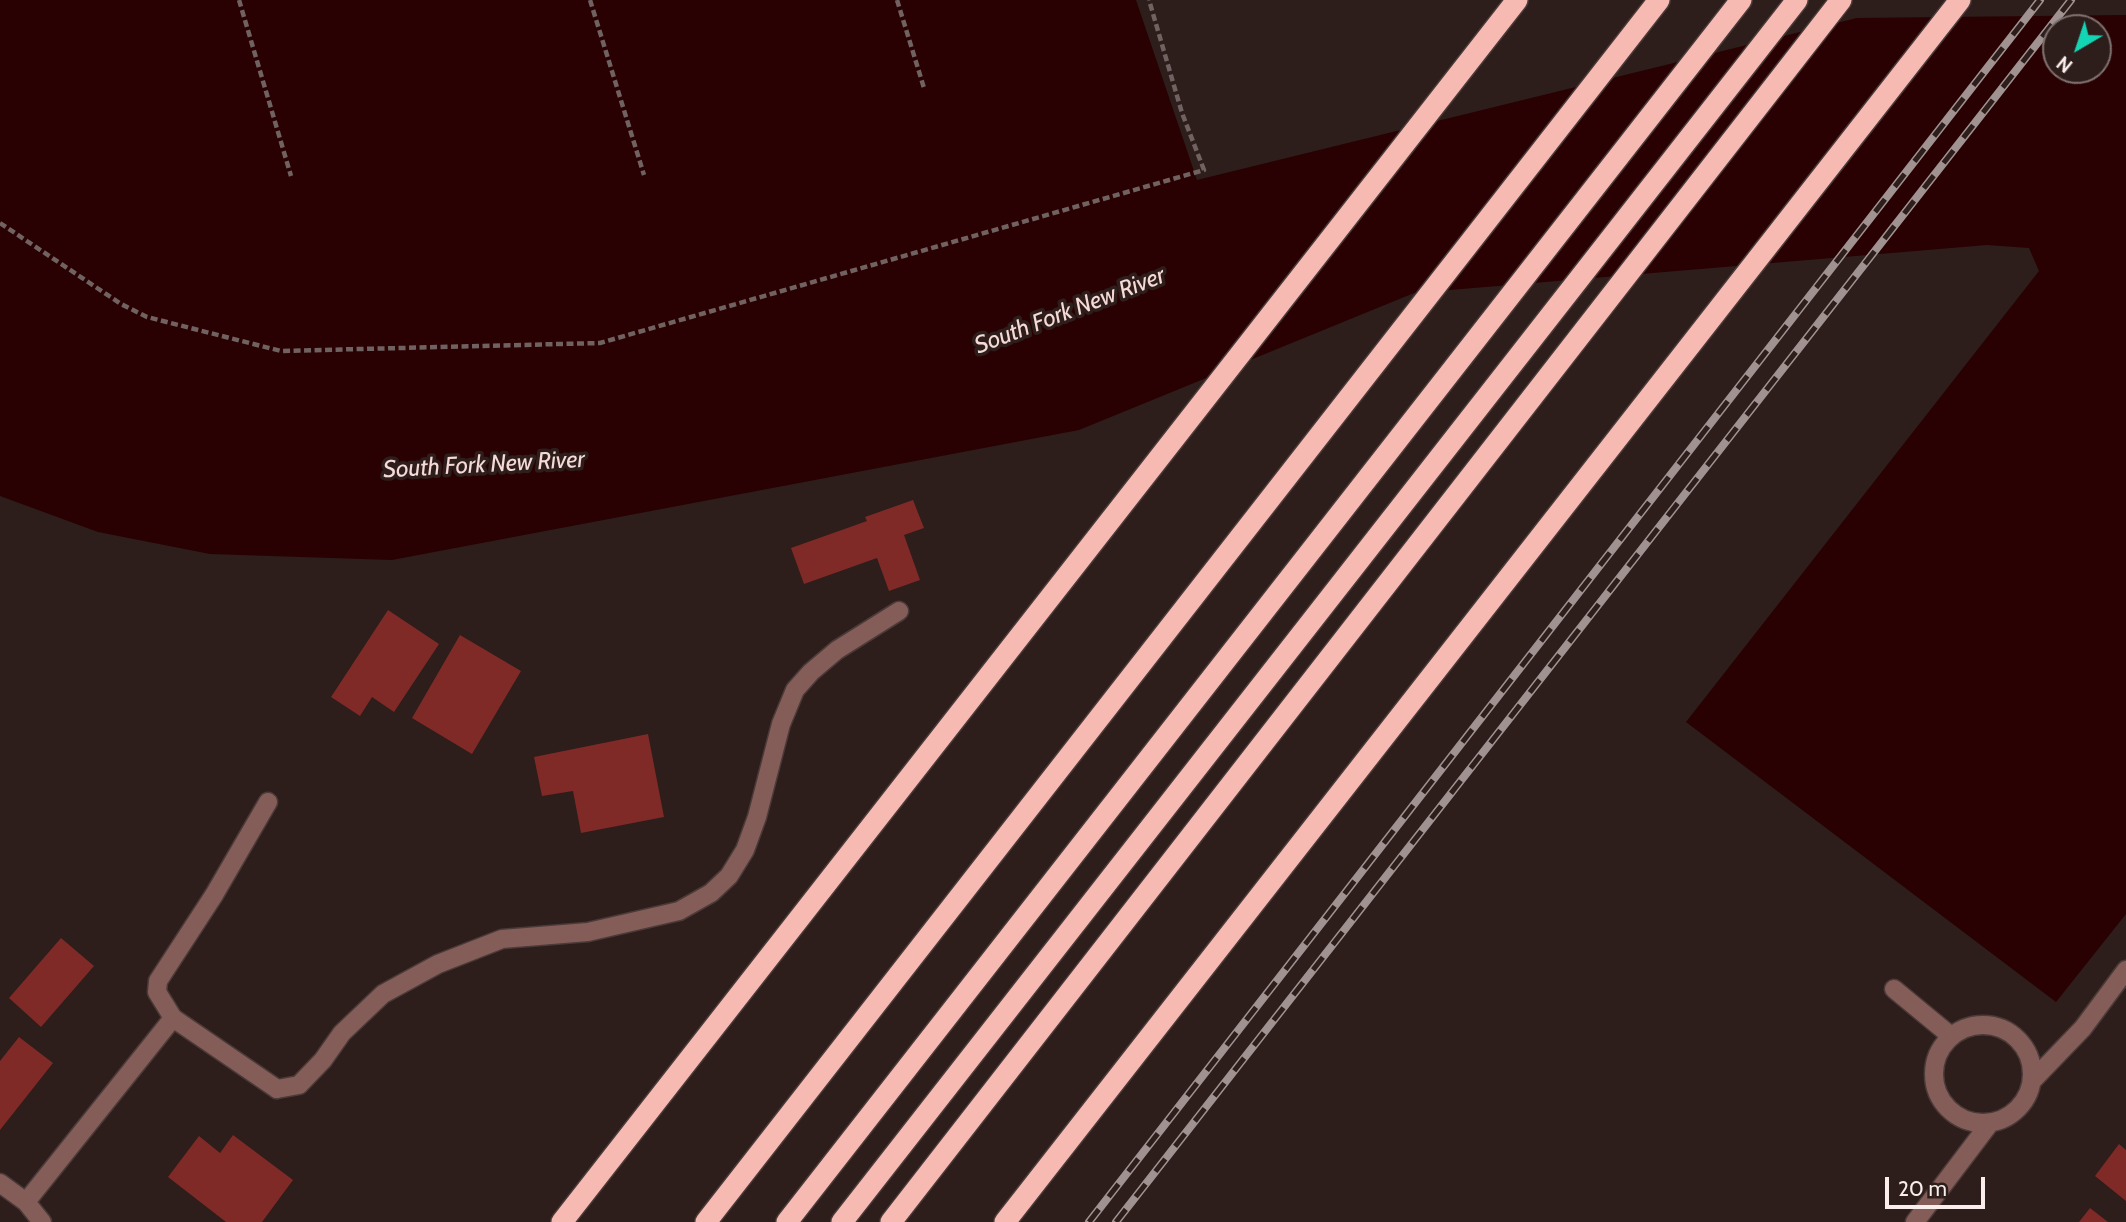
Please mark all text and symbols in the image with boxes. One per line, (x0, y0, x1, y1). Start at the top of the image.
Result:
north arrow (2042, 14, 2112, 84)
text: N (2052, 51, 2077, 77)
water label: South Fork New River (971, 261, 1169, 361)
water label: South Fork New River (383, 445, 585, 485)
scale bar (1888, 1162, 1988, 1206)
text: 20 m (1898, 1176, 1947, 1201)

